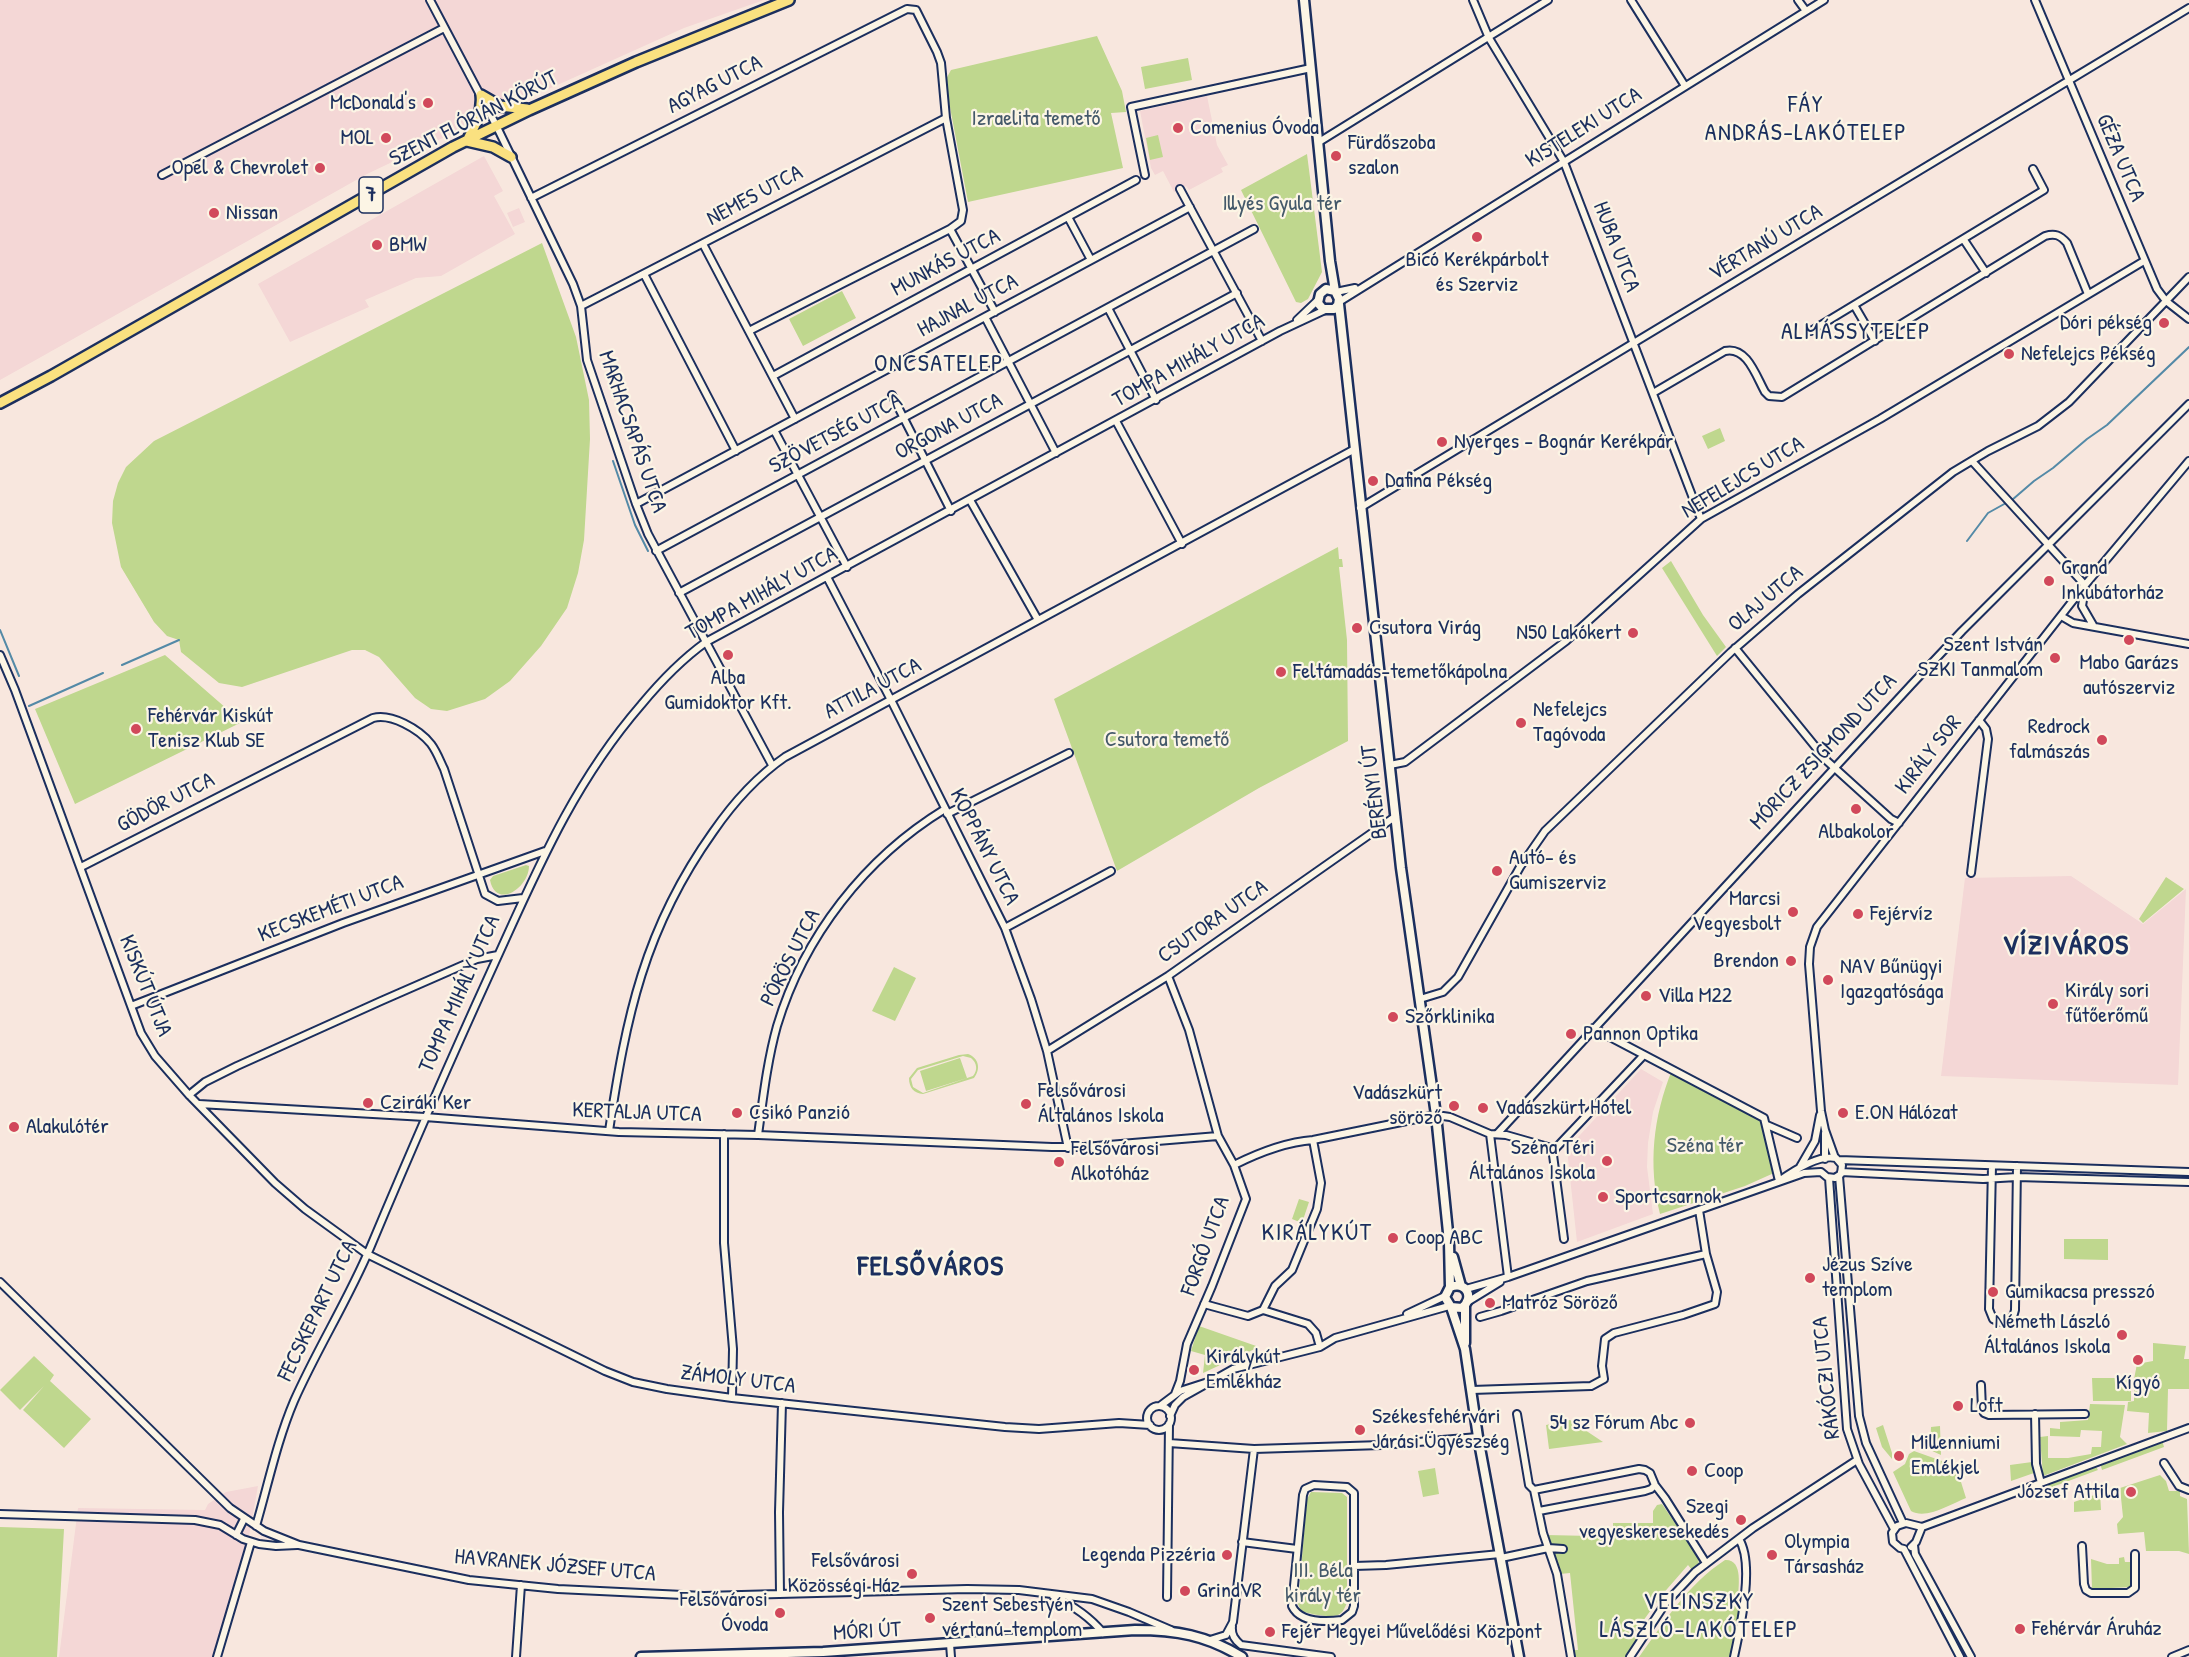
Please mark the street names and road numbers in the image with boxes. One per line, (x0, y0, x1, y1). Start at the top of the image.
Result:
street label: AGYAG UTCA (663, 50, 767, 120)
street label: SZENT FLÓRIÁN KÖRÚT (385, 65, 563, 173)
street label: KISTELEKI UTCA (1521, 82, 1647, 174)
street label: GÉZA UTCA (2090, 110, 2150, 206)
street label: NEMES UTCA (703, 160, 807, 232)
road number: 7 (359, 177, 383, 213)
street label: HUBA UTCA (1587, 198, 1645, 296)
street label: VÉRTANÚ UTCA (1705, 199, 1827, 287)
street label: MUNKÁS UTCA (887, 223, 1005, 303)
street label: HAJNAL UTCA (913, 269, 1023, 343)
street label: TOMPA MIHÁLY UTCA (1109, 308, 1269, 414)
street label: MARHACSAPÁS UTCA (592, 348, 672, 516)
street label: SZÖVETSÉG UTCA (765, 388, 907, 480)
street label: ORGONA UTCA (891, 388, 1007, 466)
street label: NEFELEJCS UTCA (1677, 431, 1809, 525)
street label: TOMPA MIHÁLY UTCA (682, 541, 842, 647)
street label: OLAJ UTCA (1723, 560, 1809, 638)
street label: ATTILA UTCA (820, 653, 926, 725)
street label: MÓRICZ ZSIGMOND UTCA (1745, 669, 1903, 835)
street label: KIRÁLY SOR (1890, 710, 1968, 800)
street label: BERÉNYI ÚT (1356, 743, 1394, 841)
street label: GÖDÖR UTCA (113, 767, 219, 839)
street label: KOPPÁNY UTCA (943, 784, 1025, 910)
street label: KECSKEMÉTI UTCA (255, 869, 407, 949)
street label: CSUTORA UTCA (1153, 875, 1273, 969)
street label: PÖRÖS UTCA (755, 905, 827, 1011)
street label: TOMPA MIHÁLY UTCA (413, 911, 507, 1077)
street label: KISKÚT ÚTJA (113, 931, 177, 1041)
street label: KERTALJA UTCA (572, 1098, 702, 1128)
street label: FORGÓ UTCA (1176, 1193, 1236, 1299)
street label: FECSKEPART UTCA (273, 1236, 363, 1386)
street label: RÁKÓCZI UTCA (1807, 1315, 1847, 1441)
street label: ZÁMOLY UTCA (679, 1360, 797, 1400)
street label: HAVRANEK JÓZSEF UTCA (453, 1544, 657, 1588)
street label: MÓRI ÚT (832, 1617, 902, 1647)

